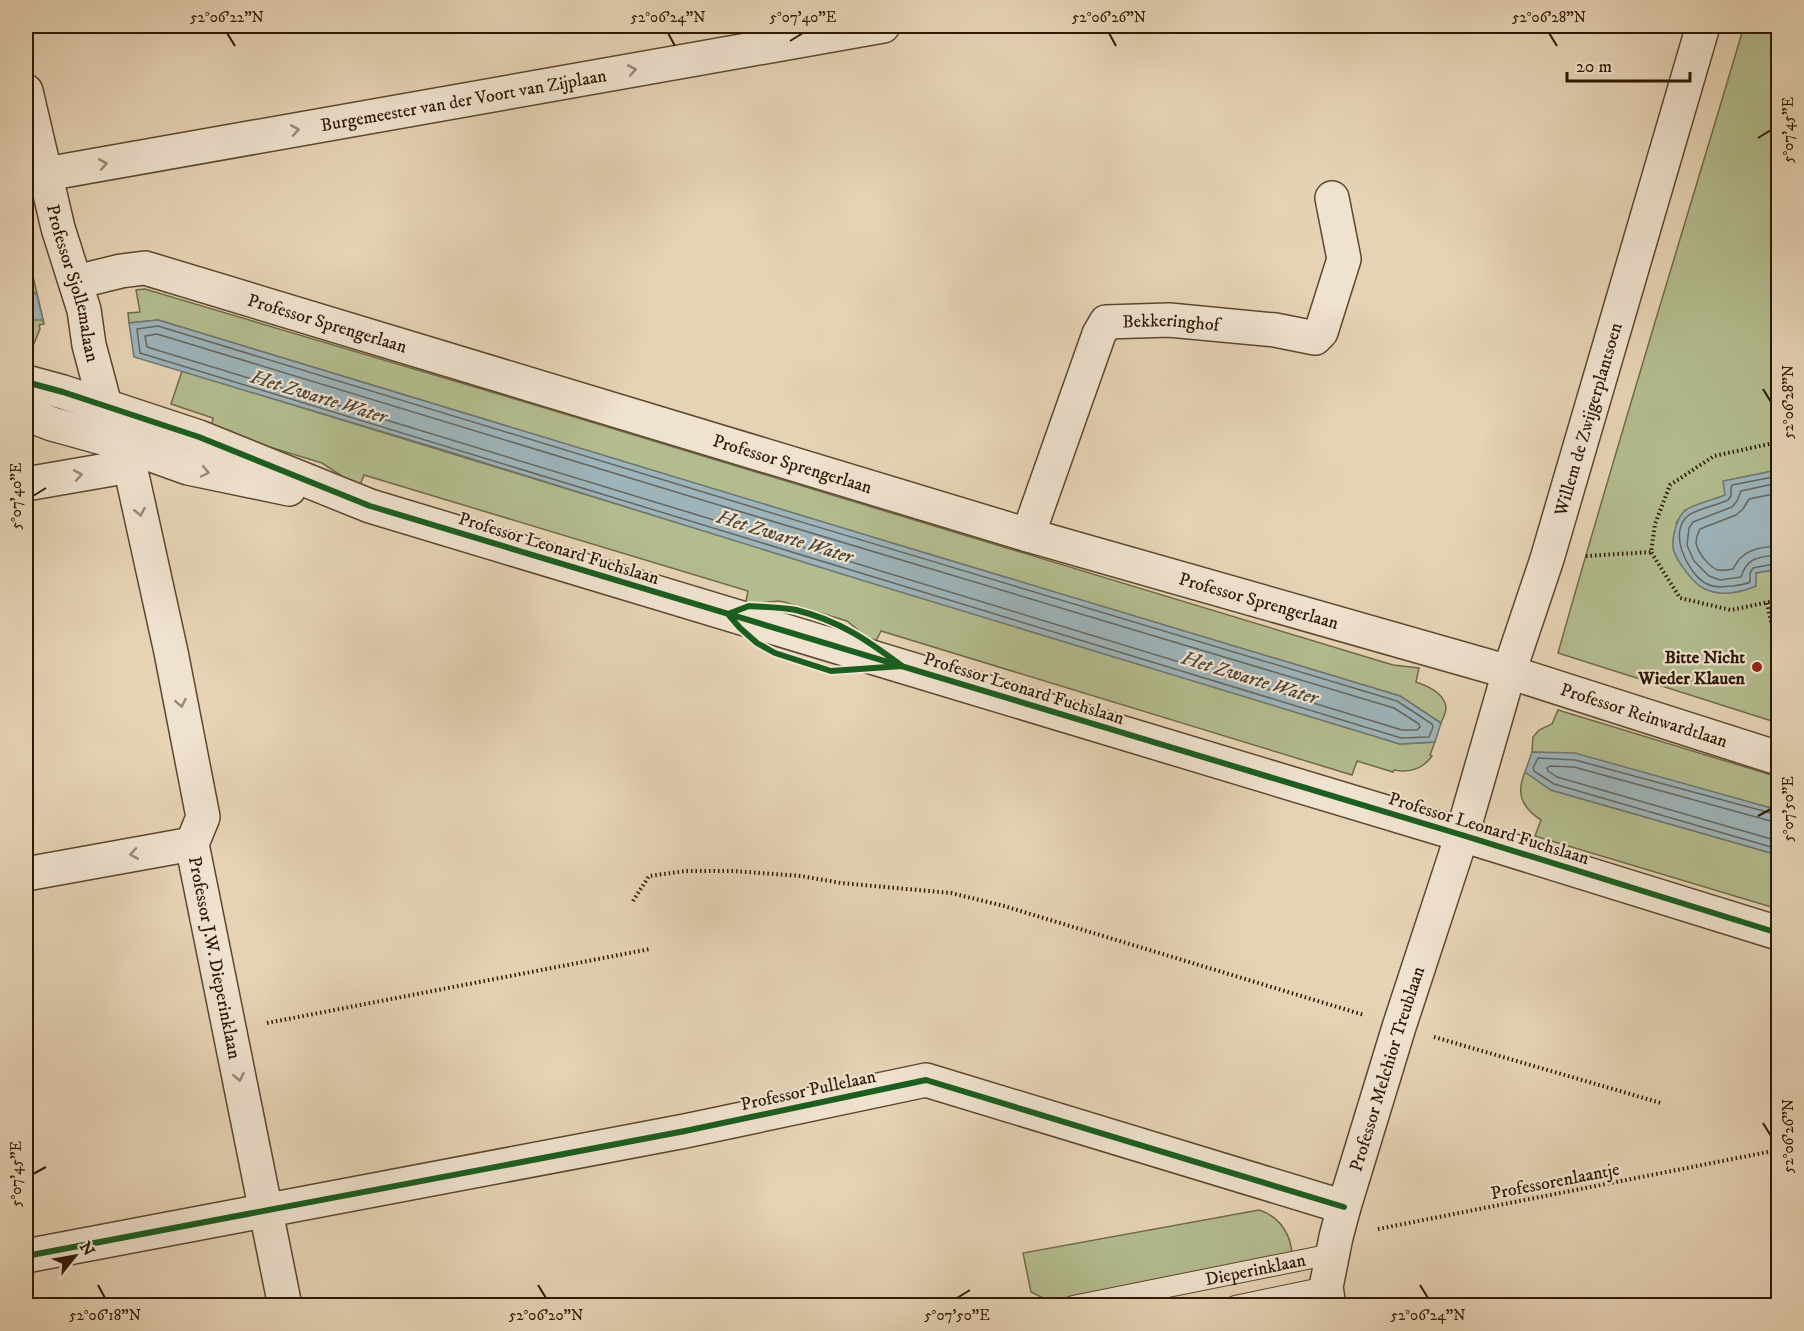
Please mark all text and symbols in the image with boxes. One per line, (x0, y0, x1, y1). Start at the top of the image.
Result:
text: 52°06'22"N (190, 8, 264, 27)
text: 52°06'24"N (630, 8, 706, 27)
text: 5°07'40"E (770, 8, 837, 27)
text: 52°06'26"N (1072, 8, 1146, 27)
text: 52°06'28"N (1512, 8, 1586, 27)
scale bar (1567, 45, 1690, 83)
text: 20 m (1576, 56, 1612, 78)
one-way arrow (627, 64, 637, 77)
street label: Burgemeester van der Voort van Zijplaan (319, 65, 609, 137)
text: 5°07'45"E (1779, 97, 1798, 163)
one-way arrow (290, 124, 300, 137)
one-way arrow (98, 158, 108, 171)
street label: Professor Sjollemalaan (41, 202, 103, 365)
street label: Professor Sprengerlaan (245, 290, 410, 359)
street label: Bekkeringhof (1122, 310, 1224, 337)
street label: Willem de Zwijgerplantsoen (1550, 320, 1628, 520)
water label: Het Zwarte Water (246, 365, 392, 431)
text: 52°06'28"N (1779, 365, 1798, 439)
street label: Professor Sprengerlaan (710, 430, 875, 499)
text: 5°07'40"E (7, 462, 26, 529)
one-way arrow (200, 465, 210, 478)
one-way arrow (72, 469, 82, 482)
water label: Het Zwarte Water (712, 505, 858, 571)
one-way arrow (133, 507, 146, 517)
street label: Professor Leonard Fuchslaan (456, 508, 662, 590)
street label: Professor Sprengerlaan (1176, 568, 1342, 635)
water label: Het Zwarte Water (1177, 646, 1323, 712)
place label: Bitte Nicht Wieder Klauen (1637, 647, 1746, 690)
street label: Professor Leonard Fuchslaan (921, 648, 1127, 730)
marker: Bitte Nicht Wieder Klauen (1750, 660, 1764, 674)
street label: Professor Reinwardtlaan (1557, 679, 1731, 753)
one-way arrow (174, 697, 187, 707)
text: 5°07'50"E (1779, 776, 1798, 842)
street label: Professor Leonard Fuchslaan (1386, 788, 1592, 870)
one-way arrow (130, 847, 140, 860)
street label: Professor J.W. Dieperinklaan (183, 855, 245, 1062)
street label: Professor Melchior Treublaan (1346, 963, 1430, 1174)
street label: Professor Pullelaan (739, 1066, 878, 1116)
one-way arrow (232, 1072, 245, 1082)
text: 52°06'26"N (1779, 1099, 1798, 1173)
text: 5°07'45"E (7, 1141, 26, 1207)
street label: Professorenlaantje (1489, 1159, 1621, 1205)
north arrow (45, 1226, 105, 1286)
text: N (75, 1238, 99, 1260)
street label: Dieperinklaan (1203, 1249, 1308, 1291)
text: 52°06'18"N (69, 1306, 141, 1325)
text: 52°06'20"N (509, 1306, 583, 1325)
text: 5°07'50"E (924, 1306, 990, 1325)
text: 52°06'24"N (1390, 1306, 1466, 1325)

